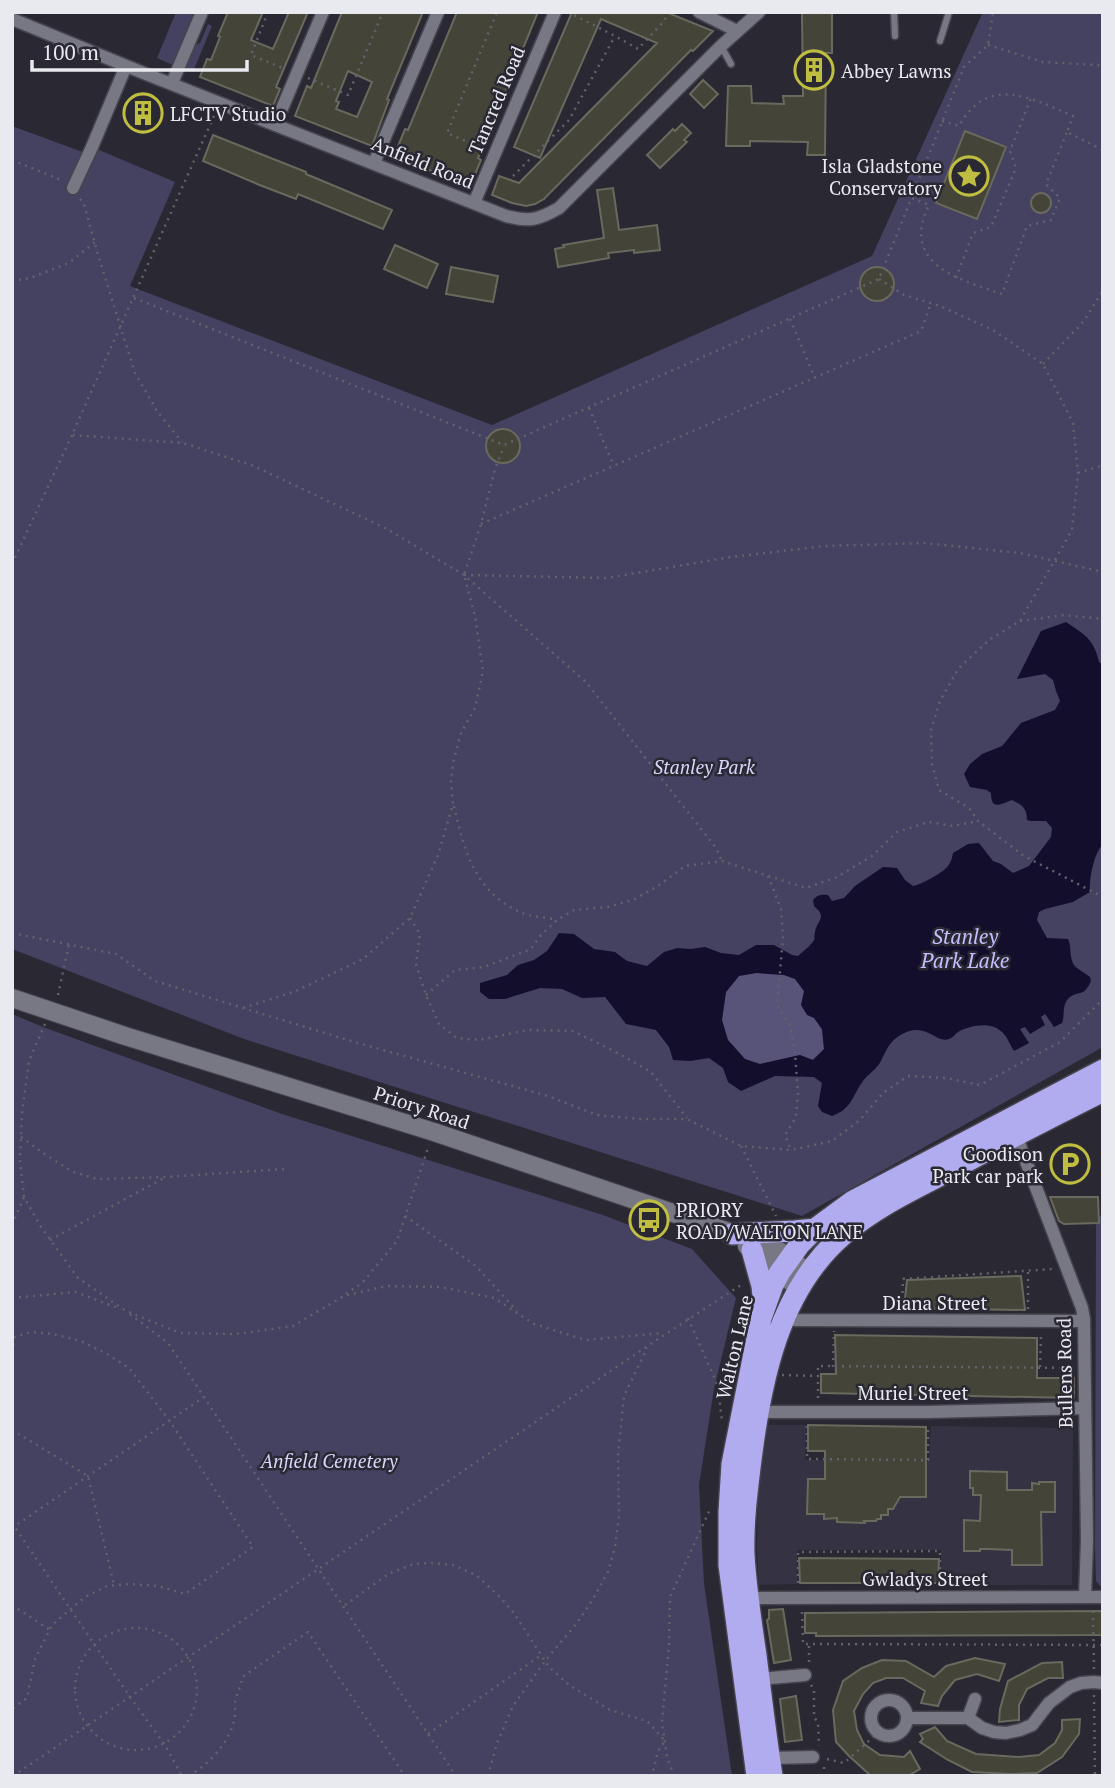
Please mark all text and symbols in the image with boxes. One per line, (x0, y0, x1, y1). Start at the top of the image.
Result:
scale bar (32, 28, 247, 72)
text: 100 m (42, 38, 99, 66)
street label: Tancred Road (462, 42, 530, 158)
building icon: Abbey Lawns (793, 49, 835, 91)
place label: Abbey Lawns (841, 58, 952, 83)
building icon: LFCTV Studio (122, 92, 164, 134)
place label: LFCTV Studio (170, 101, 286, 126)
street label: Anfield Road (368, 130, 478, 194)
place label: Isla Gladstone Conservatory (822, 153, 942, 200)
place icon: Isla Gladstone Conservatory (948, 155, 990, 197)
park label: Stanley Park (653, 754, 756, 779)
water label: Stanley Park Lake (920, 922, 1010, 974)
street label: Priory Road (371, 1080, 473, 1134)
place label: Goodison Park car park (933, 1141, 1043, 1188)
parking icon: Goodison Park car park (1049, 1143, 1091, 1185)
place label: PRIORY ROAD/WALTON LANE (676, 1197, 863, 1244)
bus stop icon: PRIORY ROAD/WALTON LANE (628, 1199, 670, 1241)
street label: Diana Street (883, 1290, 987, 1315)
street label: Walton Lane (710, 1292, 758, 1402)
street label: Bullens Road (1051, 1317, 1077, 1428)
street label: Muriel Street (858, 1380, 968, 1405)
park label: Anfield Cemetery (260, 1448, 399, 1473)
street label: Gwladys Street (862, 1566, 988, 1591)

